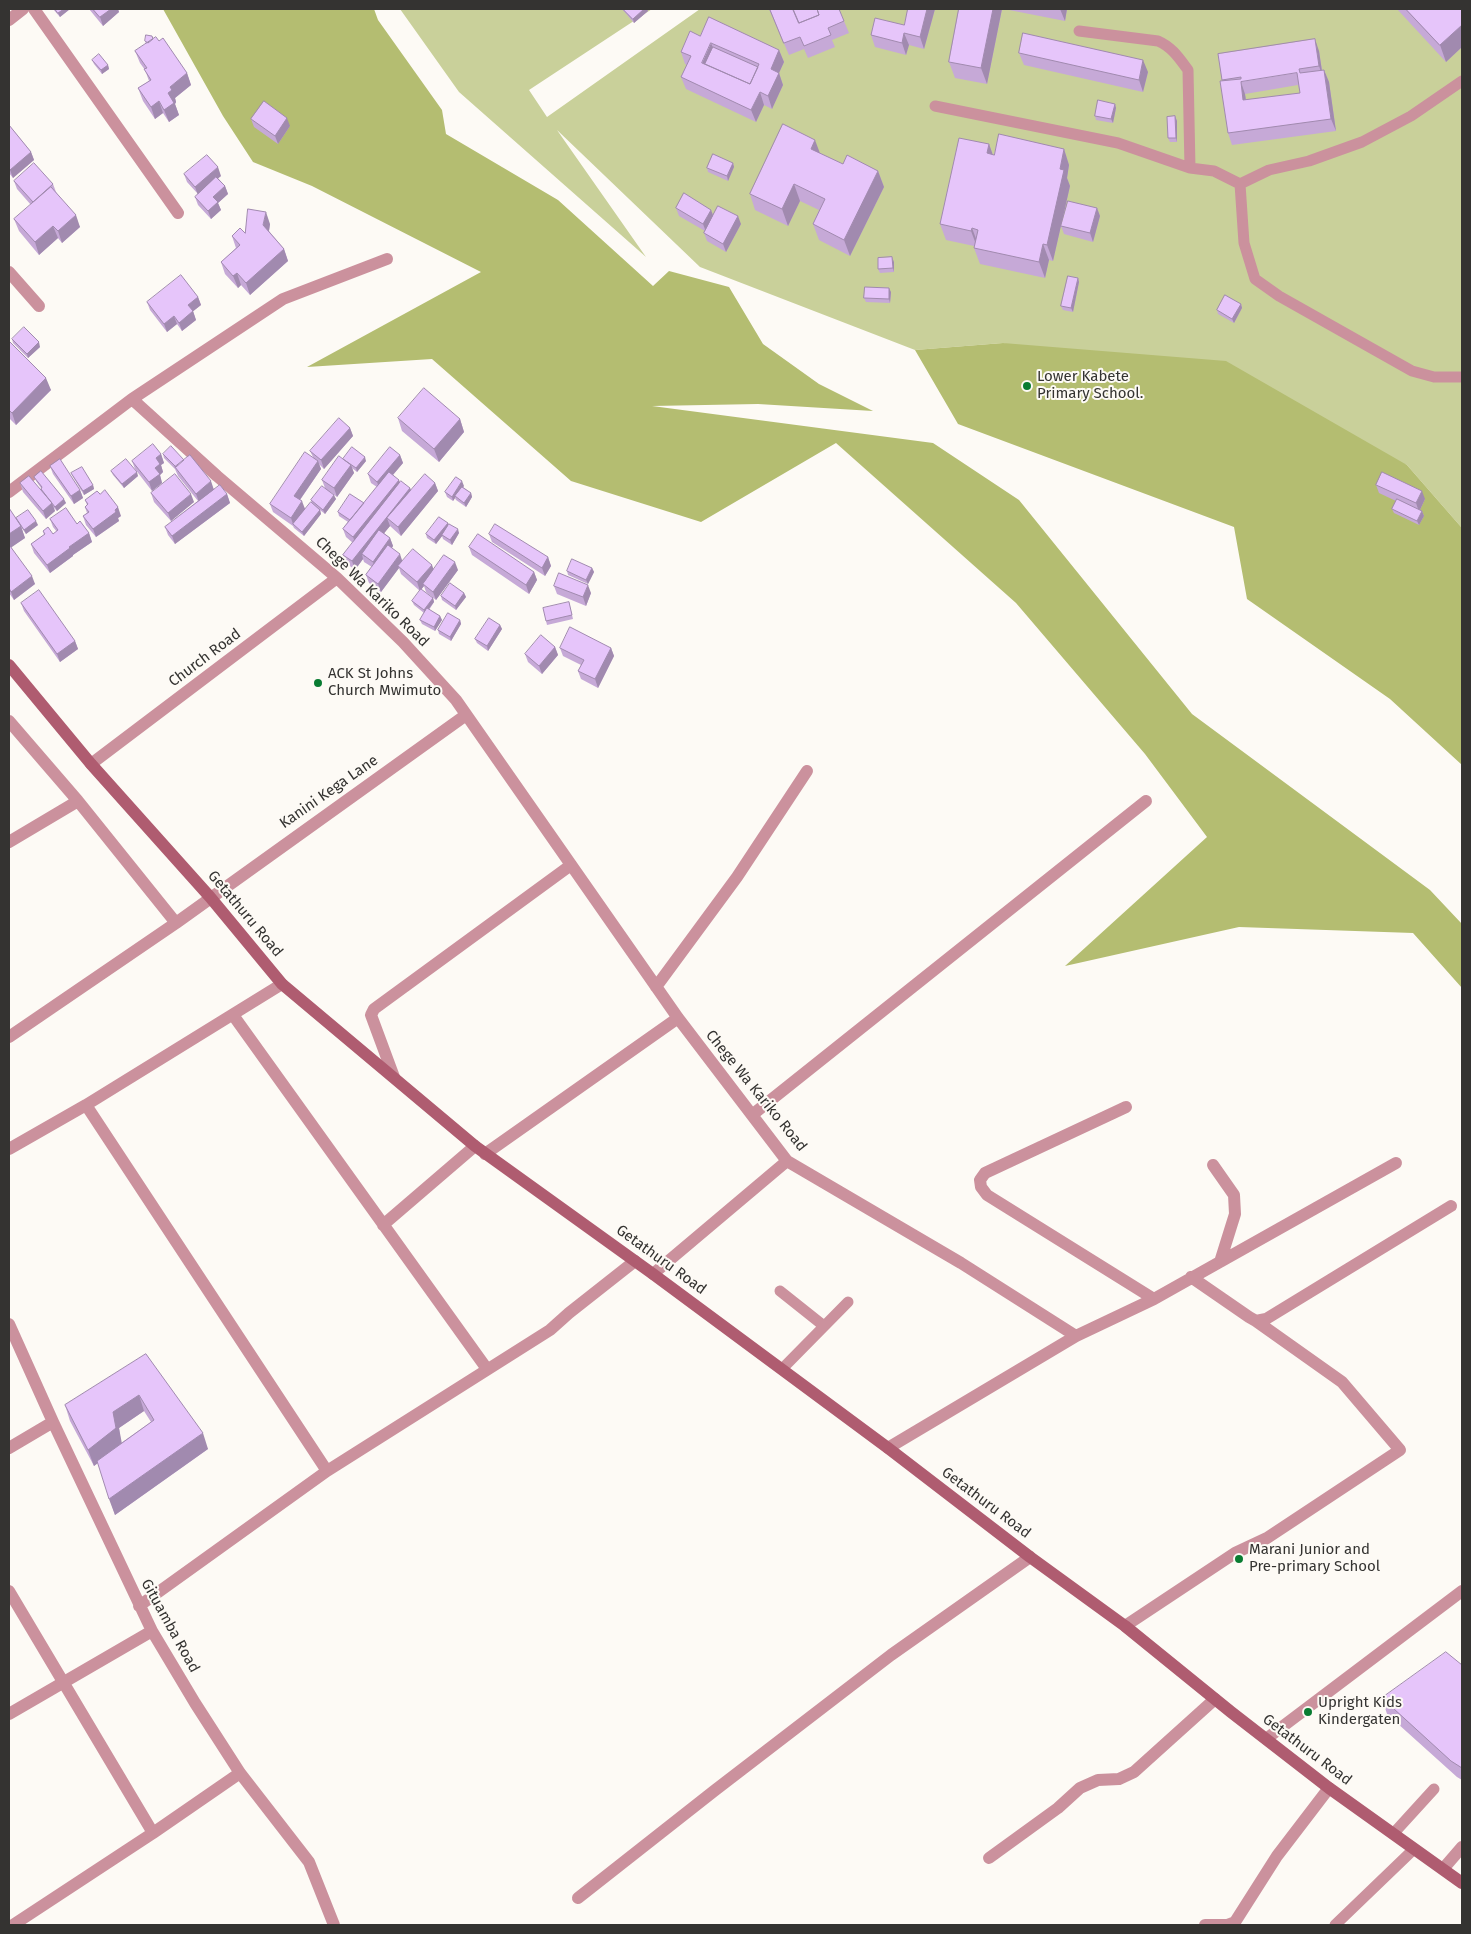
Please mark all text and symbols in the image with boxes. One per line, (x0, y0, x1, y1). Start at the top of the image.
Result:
place label: Lower Kabete Primary School. (1037, 368, 1143, 403)
marker: Lower Kabete Primary School. (1021, 380, 1033, 392)
street label: Chege Wa Kariko Road (312, 533, 432, 651)
street label: Church Road (165, 625, 245, 691)
place label: ACK St Johns Church Mwimuto (328, 665, 441, 700)
marker: ACK St Johns Church Mwimuto (312, 677, 324, 689)
street label: Kanini Kega Lane (276, 751, 382, 833)
street label: Getathuru Road (204, 867, 286, 961)
street label: Chege Wa Kariko Road (702, 1027, 810, 1155)
street label: Getathuru Road (612, 1221, 710, 1299)
street label: Getathuru Road (938, 1464, 1034, 1542)
place label: Marani Junior and Pre-primary School (1249, 1541, 1380, 1576)
marker: Marani Junior and Pre-primary School (1233, 1553, 1245, 1565)
street label: Gituamba Road (137, 1576, 203, 1676)
place label: Upright Kids Kindergaten (1318, 1694, 1402, 1729)
marker: Upright Kids Kindergaten (1302, 1706, 1314, 1718)
street label: Getathuru Road (1259, 1711, 1355, 1789)

